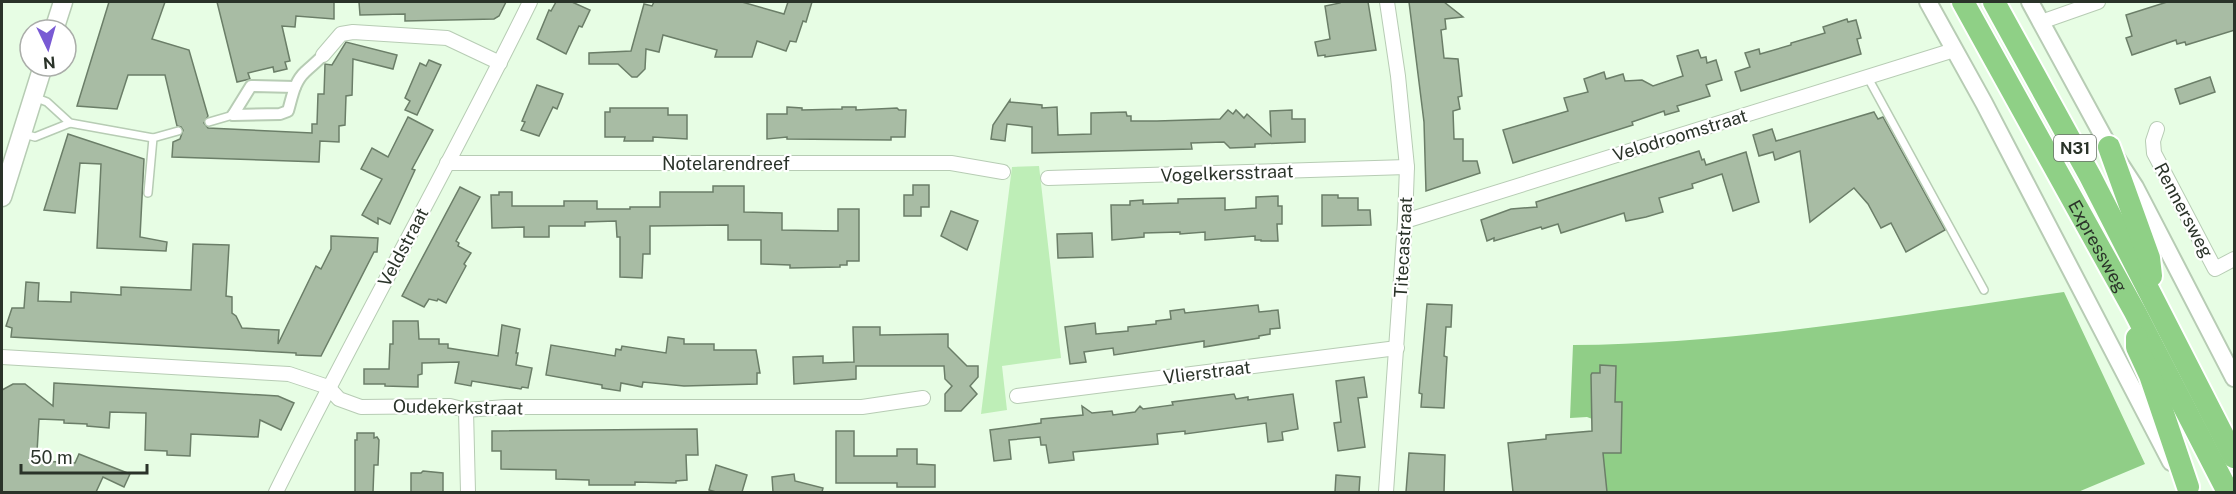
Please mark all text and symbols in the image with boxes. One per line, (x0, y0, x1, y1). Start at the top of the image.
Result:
north arrow (18, 18, 78, 78)
text: N (42, 52, 56, 72)
street label: Velodroomstraat (1610, 105, 1750, 165)
road number: N31 (2054, 135, 2096, 161)
street label: Notelarendreef (662, 153, 790, 174)
street label: Rennersweg (2150, 159, 2218, 261)
street label: Vogelkersstraat (1160, 160, 1294, 186)
street label: Titecastraat (1390, 196, 1416, 298)
street label: Expressweg (2064, 196, 2132, 296)
street label: Veldstraat (373, 204, 433, 290)
street label: Vlierstraat (1162, 356, 1252, 388)
street label: Oudekerkstraat (393, 395, 523, 419)
scale bar (21, 437, 147, 475)
text: 50 m (30, 447, 73, 468)

